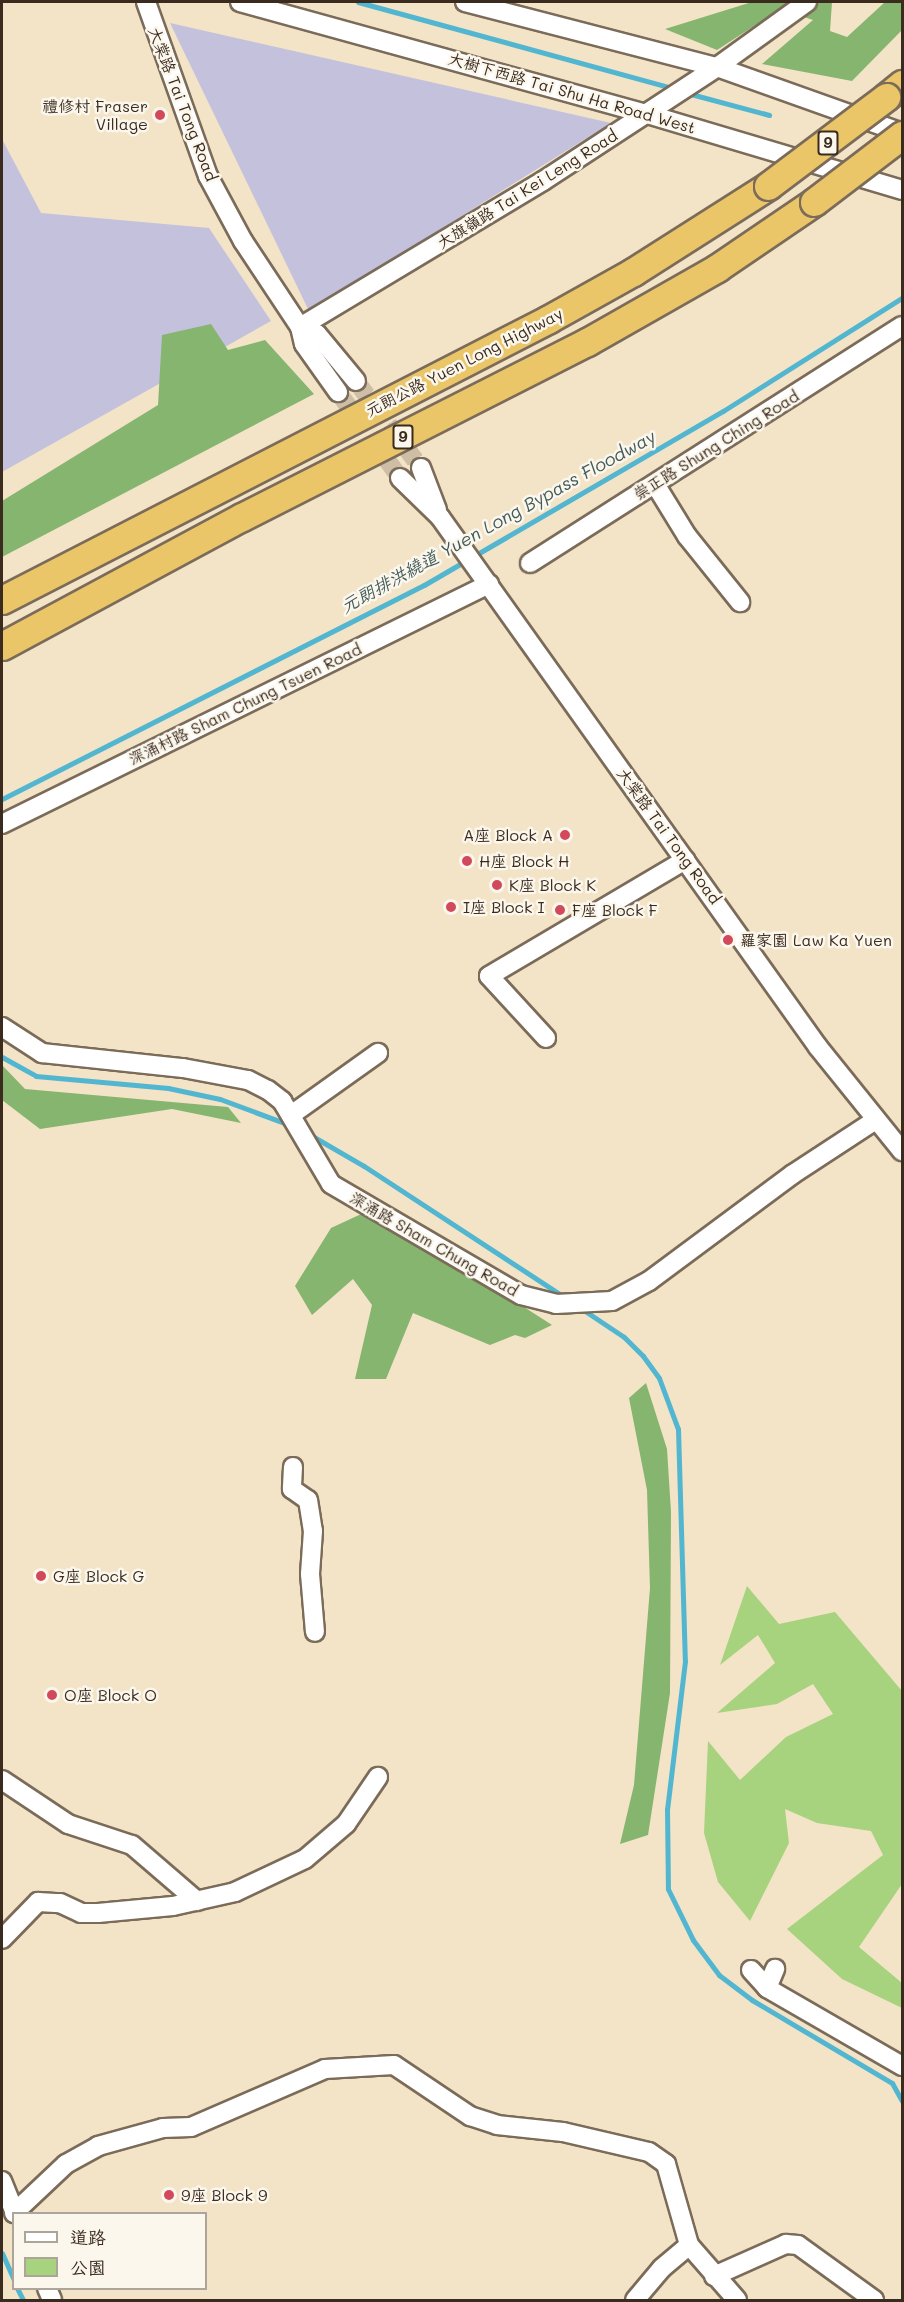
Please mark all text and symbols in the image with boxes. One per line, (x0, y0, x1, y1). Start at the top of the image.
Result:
street label: 大棠路 Tai Tong Road (145, 24, 221, 184)
street label: 大樹下西路 Tai Shu Ha Road West (446, 48, 698, 138)
place label: 禮修村 Fraser Village (42, 96, 148, 134)
marker: 禮修村 Fraser Village (153, 108, 167, 122)
street label: 大旗嶺路 Tai Kei Leng Road (433, 125, 621, 253)
road number: 9 (816, 131, 840, 155)
street label: 元朗公路 Yuen Long Highway (362, 304, 566, 420)
street label: 崇正路 Shung Ching Road (630, 386, 802, 504)
water label: 元朗排洪繞道 Yuen Long Bypass Floodway (337, 425, 659, 617)
road number: 9 (391, 425, 415, 449)
street label: 深涌村路 Sham Chung Tsuen Road (125, 639, 365, 769)
street label: 大棠路 Tai Tong Road (613, 764, 725, 908)
place label: A座 Block A (463, 825, 553, 845)
marker: A座 Block A (558, 828, 572, 842)
place label: H座 Block H (479, 851, 569, 871)
marker: H座 Block H (460, 854, 474, 868)
place label: K座 Block K (509, 875, 596, 895)
marker: K座 Block K (490, 878, 504, 892)
place label: I座 Block I (463, 897, 545, 917)
marker: I座 Block I (444, 900, 458, 914)
place label: F座 Block F (572, 900, 657, 920)
marker: F座 Block F (553, 903, 567, 917)
place label: 羅家園 Law Ka Yuen (740, 930, 892, 950)
marker: 羅家園 Law Ka Yuen (721, 933, 735, 947)
street label: 深涌路 Sham Chung Road (346, 1188, 522, 1300)
place label: G座 Block G (53, 1566, 144, 1586)
marker: G座 Block G (34, 1569, 48, 1583)
place label: O座 Block O (64, 1685, 157, 1705)
marker: O座 Block O (45, 1688, 59, 1702)
place label: 9座 Block 9 (181, 2185, 267, 2205)
marker: 9座 Block 9 (162, 2188, 176, 2202)
legend (12, 2212, 207, 2290)
text: 道路 (70, 2225, 106, 2249)
text: 公園 (70, 2255, 106, 2279)

